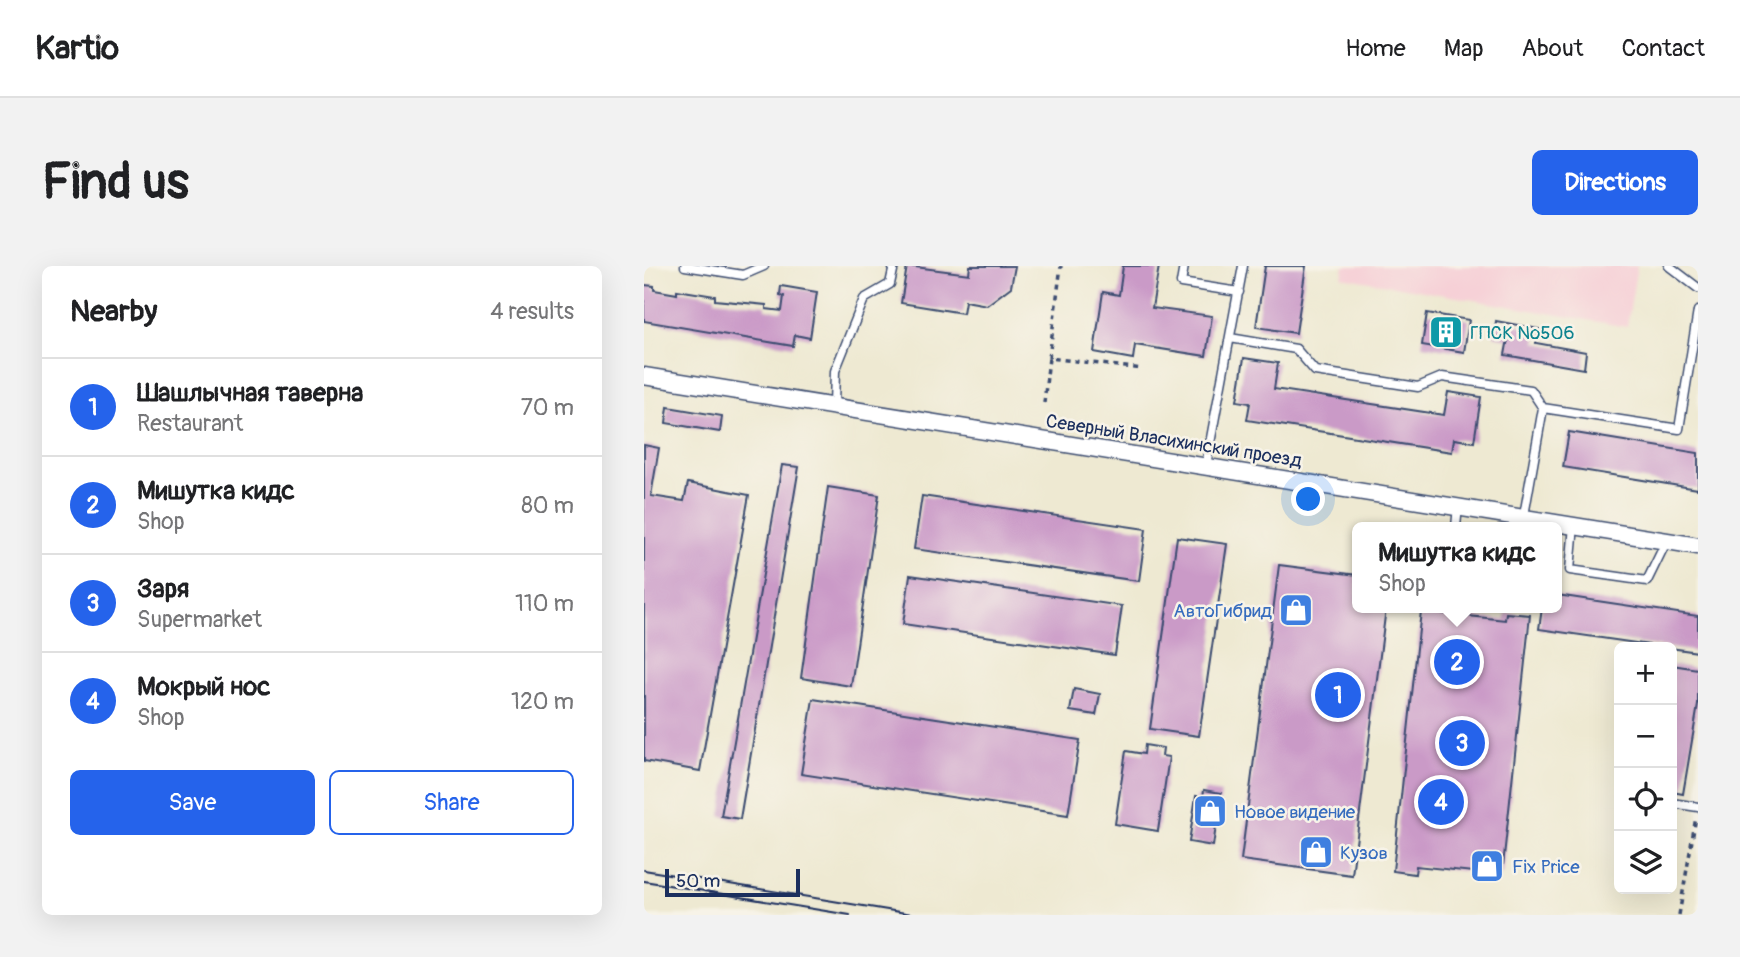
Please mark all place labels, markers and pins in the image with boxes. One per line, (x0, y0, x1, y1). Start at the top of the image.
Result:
building icon: ГПСК №506 (1427, 313, 1465, 351)
place label: ГПСК №506 (1470, 321, 1575, 345)
shop icon: АвтоГибрид (1277, 591, 1315, 629)
place label: АвтоГибрид (1173, 599, 1273, 623)
pin: 2 (1434, 636, 1480, 688)
pin: 1 (1315, 669, 1361, 721)
pin: 3 (1439, 717, 1485, 769)
pin: 4 (1418, 776, 1464, 828)
shop icon: Новое видение (1191, 792, 1229, 830)
place label: Новое видение (1234, 800, 1356, 824)
shop icon: Кузов (1297, 833, 1335, 871)
place label: Кузов (1340, 841, 1388, 865)
shop icon: Fix Price (1468, 847, 1506, 885)
place label: Fix Price (1512, 855, 1580, 879)

